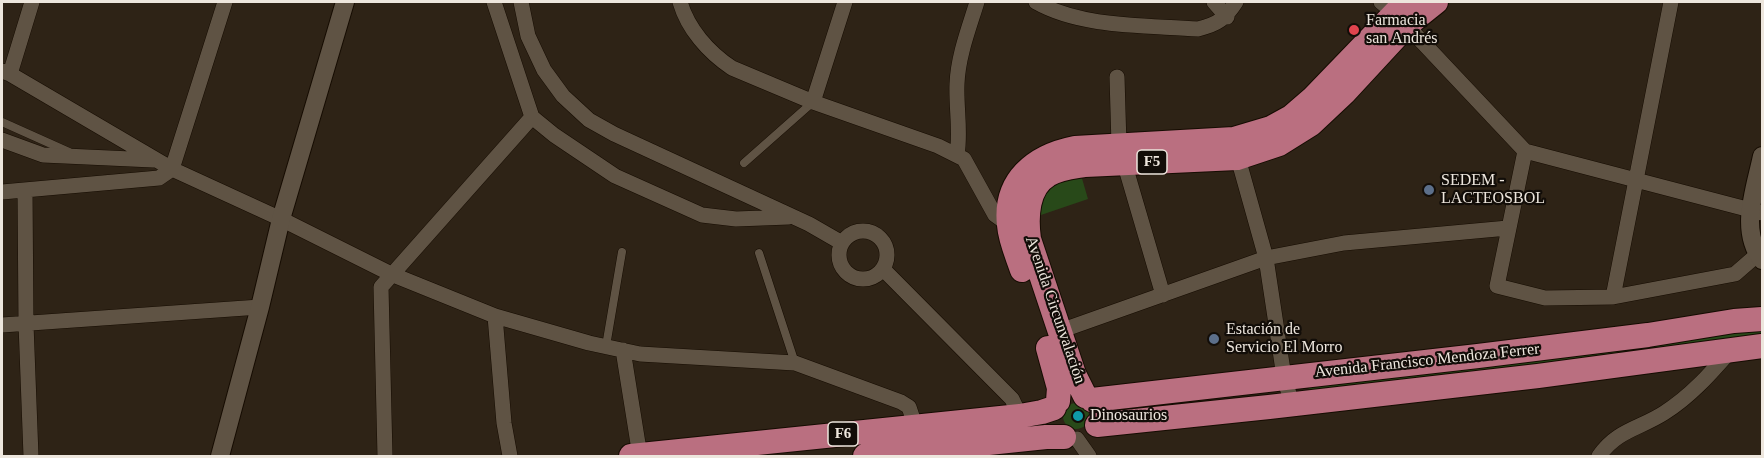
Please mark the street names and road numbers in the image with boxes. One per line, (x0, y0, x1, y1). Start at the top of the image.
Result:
road number: F5 (1137, 150, 1167, 174)
street label: Avenida Circunvalación (1021, 234, 1089, 386)
street label: Avenida Francisco Mendoza Ferrer (1314, 340, 1540, 382)
road number: F6 (828, 422, 858, 446)

